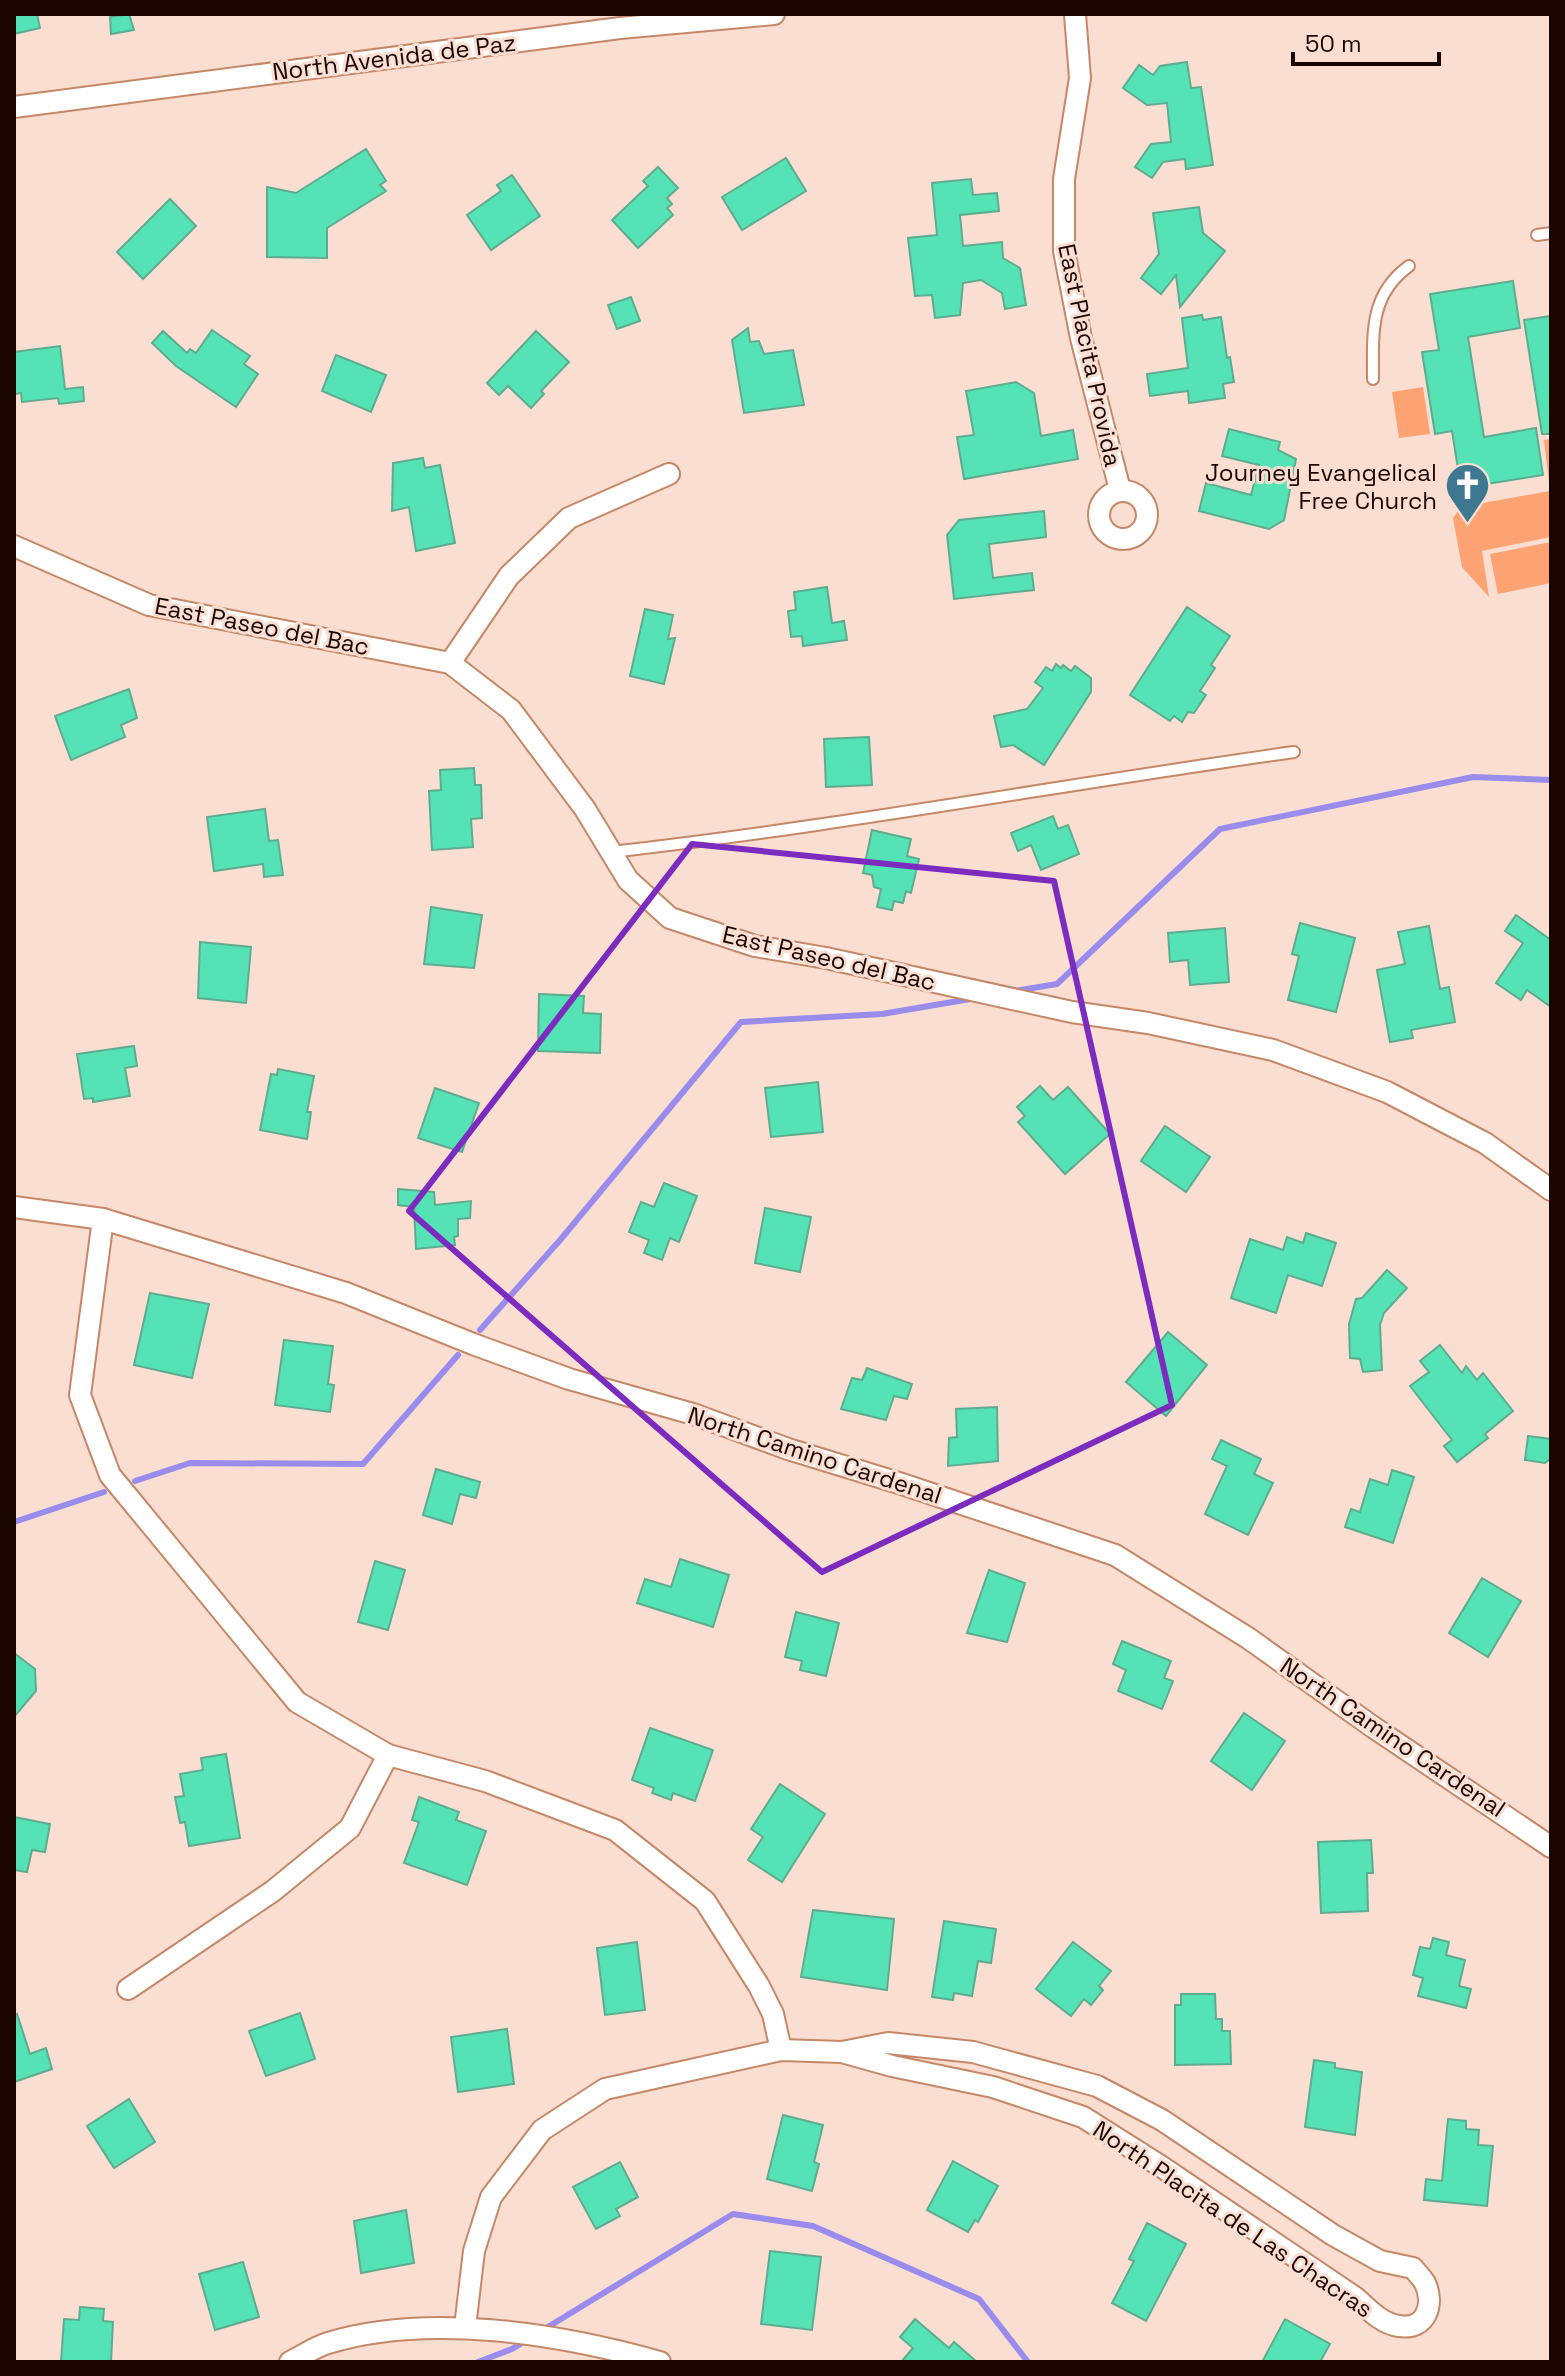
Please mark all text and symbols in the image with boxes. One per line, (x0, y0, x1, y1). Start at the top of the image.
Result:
scale bar (1293, 16, 1439, 66)
street label: North Avenida de Paz (270, 27, 518, 87)
text: 50 m (1305, 28, 1362, 59)
street label: East Placita Provida (1051, 241, 1129, 470)
place label: Journey Evangelical Free Church (1205, 457, 1437, 516)
church icon: Journey Evangelical Free Church (1444, 462, 1492, 525)
street label: East Paseo del Bac (152, 590, 372, 662)
street label: East Paseo del Bac (719, 918, 939, 998)
street label: North Camino Cardenal (684, 1399, 946, 1511)
street label: North Camino Cardenal (1274, 1650, 1512, 1824)
street label: North Placita de Las Chacras (1087, 2114, 1379, 2324)

